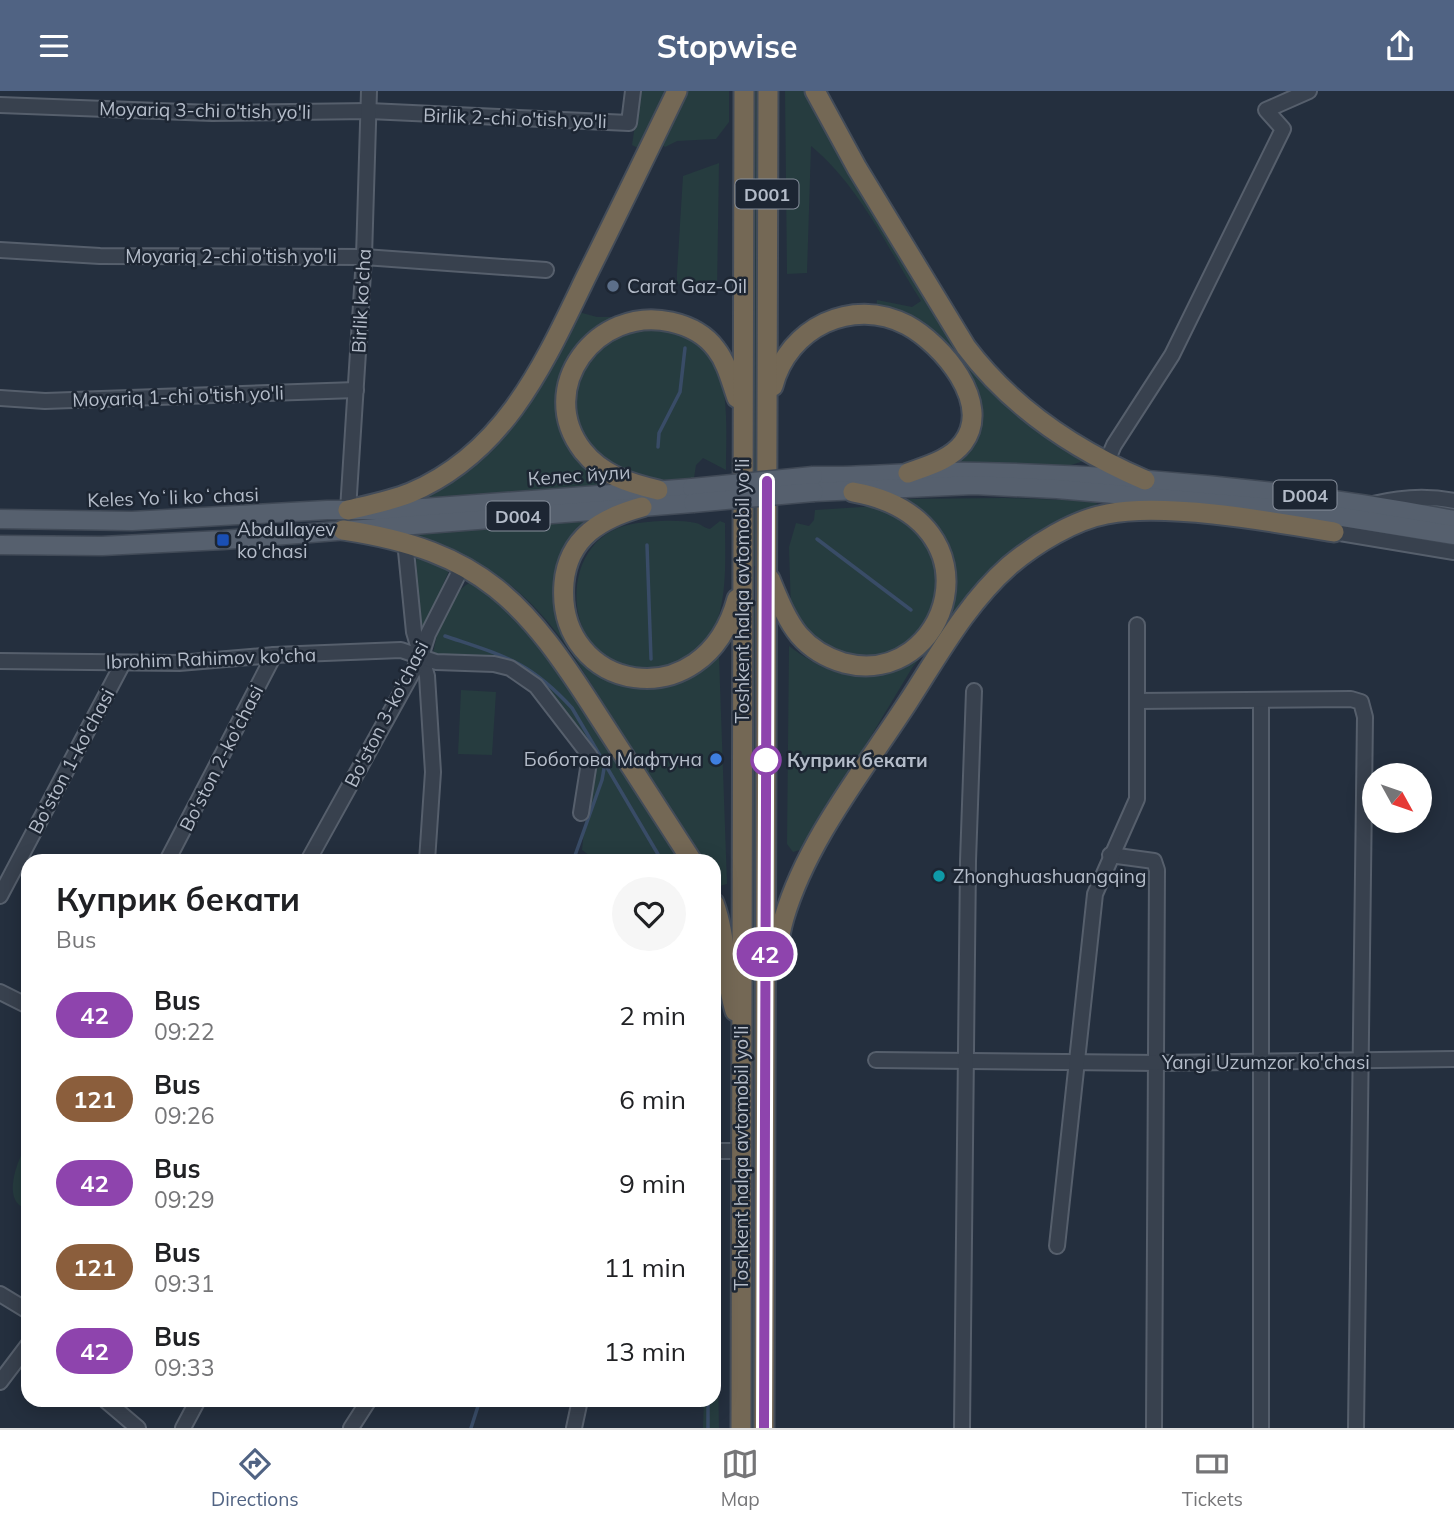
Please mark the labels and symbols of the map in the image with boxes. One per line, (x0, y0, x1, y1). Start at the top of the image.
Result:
street label: Moyariq 3-chi o'tish yo'li (99, 96, 311, 124)
street label: Birlik 2-chi o'tish yo'li (423, 103, 607, 133)
road number: D001 (736, 179, 798, 209)
street label: Moyariq 2-chi o'tish yo'li (125, 244, 337, 268)
street label: Birlik ko'cha (346, 248, 376, 354)
place label: Carat Gaz-Oil (627, 274, 747, 298)
marker: Carat Gaz-Oil (605, 278, 621, 294)
street label: Moyariq 1-chi o'tish yo'li (72, 380, 284, 412)
street label: Келес йули (527, 459, 631, 491)
street label: Toshkent halqa avtomobil yo'li (730, 459, 754, 723)
road number: D004 (1274, 481, 1336, 509)
street label: Keles Yoʻli koʻchasi (87, 482, 259, 512)
road number: D004 (486, 501, 550, 531)
place label: Abdullayev ko'chasi (237, 517, 335, 563)
marker: Abdullayev ko'chasi (215, 532, 231, 548)
street label: Bo'ston 3-ko'chasi (339, 637, 433, 791)
street label: Ibrohim Rahimov ko'cha (105, 642, 317, 674)
street label: Bo'ston 2-ko'chasi (174, 681, 268, 835)
street label: Bo'ston 1-ko'chasi (23, 684, 119, 838)
marker: Куприк бекати (751, 745, 781, 775)
place label: Боботова Мафтуна (524, 747, 702, 771)
place label: Куприк бекати (787, 748, 928, 772)
marker: Боботова Мафтуна (708, 751, 724, 767)
north arrow (1362, 763, 1432, 833)
place label: Zhonghuashuangqing (953, 864, 1146, 888)
marker: Zhonghuashuangqing (931, 868, 947, 884)
line badge: 42 (734, 931, 796, 977)
street label: Toshkent halqa avtomobil yo'li (729, 1026, 753, 1290)
street label: Yangi Uzumzor ko'chasi (1161, 1050, 1370, 1074)

